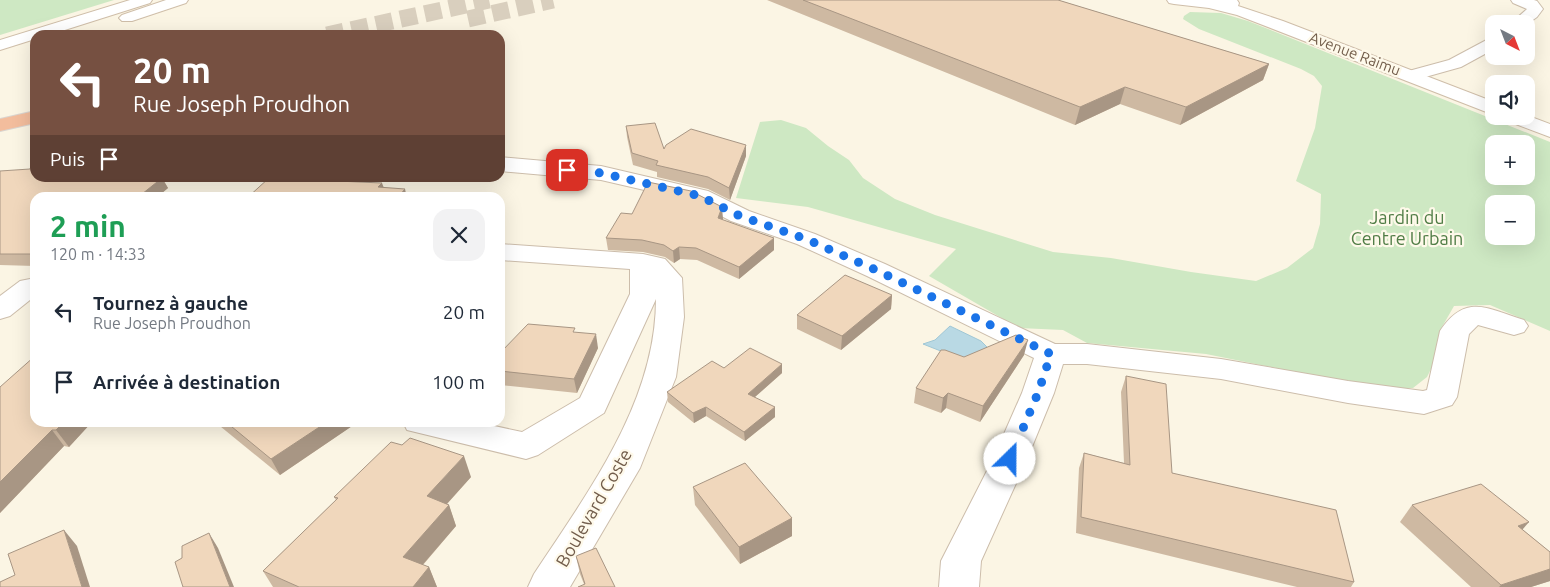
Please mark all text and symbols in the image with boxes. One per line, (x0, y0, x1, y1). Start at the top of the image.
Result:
north arrow (1485, 15, 1535, 65)
map controls (1485, 15, 1535, 245)
street label: Avenue Raimu (1307, 28, 1403, 79)
icon: left (50, 50, 115, 115)
text: 20 m (133, 50, 211, 90)
button: sound (1485, 75, 1535, 125)
text: Rue Joseph Proudhon (133, 91, 350, 116)
button: + (1485, 135, 1535, 185)
icon: arrive (95, 145, 123, 173)
text: Puis (50, 148, 85, 170)
pin (546, 149, 588, 191)
icon: arrive (553, 156, 581, 184)
button: − (1485, 195, 1535, 245)
park label: Jardin du Centre Urbain (1351, 207, 1463, 248)
text: 2 min (50, 209, 126, 243)
button: close (433, 209, 485, 261)
text: 120 m · 14:33 (50, 245, 146, 263)
text: Tournez à gauche (93, 292, 248, 314)
icon: left (50, 298, 78, 326)
text: 20 m (443, 301, 485, 323)
text: Rue Joseph Proudhon (93, 314, 251, 332)
icon: arrive (50, 368, 78, 396)
text: Arrivée à destination (93, 371, 280, 393)
text: 100 m (432, 371, 485, 393)
position arrow (983, 432, 1035, 484)
street label: Boulevard Coste (551, 445, 635, 570)

